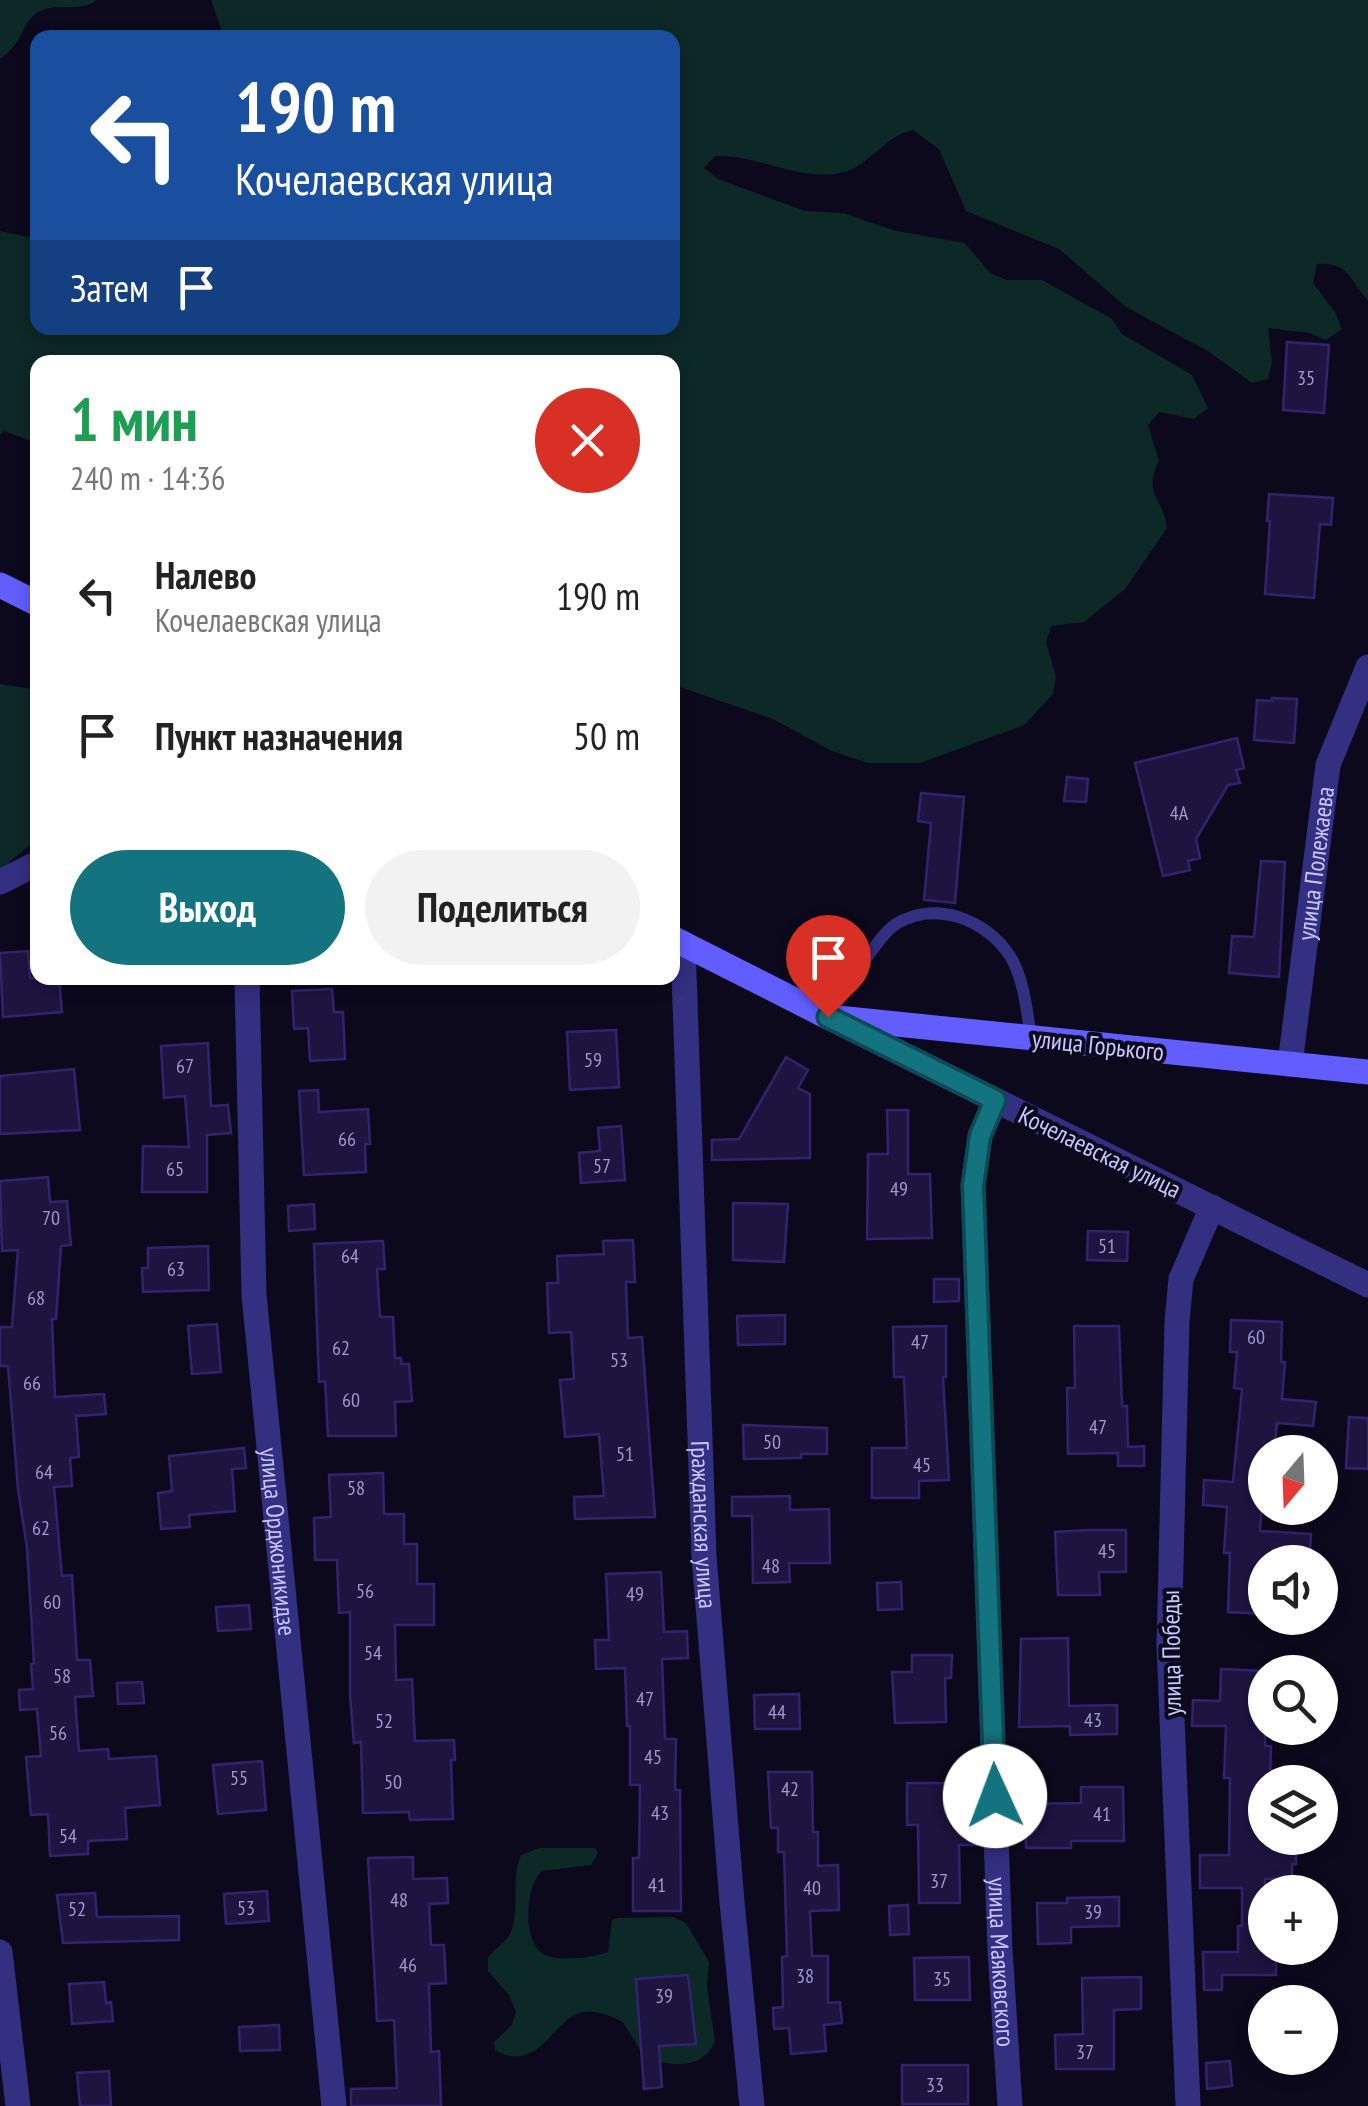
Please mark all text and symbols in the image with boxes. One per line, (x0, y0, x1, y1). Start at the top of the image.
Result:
text: 190 m (235, 61, 396, 151)
icon: left (70, 70, 200, 200)
text: Кочелаевская улица (235, 149, 554, 207)
icon: arrive (169, 260, 224, 315)
text: Затем (70, 263, 149, 312)
house number: 35 (1297, 365, 1315, 391)
text: 1 мин (70, 380, 198, 458)
button: close (535, 388, 640, 493)
text: 240 m · 14:36 (70, 457, 225, 499)
text: Налево (155, 550, 256, 599)
icon: left (70, 568, 125, 623)
text: 190 m (556, 571, 640, 620)
text: Кочелаевская улица (155, 599, 382, 641)
icon: arrive (70, 708, 125, 763)
text: Пункт назначения (155, 711, 403, 760)
text: 50 m (573, 711, 640, 760)
street label: улица Полежаева (1290, 785, 1341, 942)
house number: 4А (1170, 800, 1189, 826)
button: Выход (70, 850, 345, 965)
button: Поделиться (365, 850, 640, 965)
pin (786, 915, 871, 1018)
icon: arrive (801, 930, 856, 985)
street label: улица Горького (1030, 1022, 1166, 1068)
house number: 59 (584, 1047, 602, 1073)
house number: 67 (176, 1053, 194, 1079)
street label: Кочелаевская улица (1013, 1099, 1187, 1205)
house number: 66 (338, 1126, 356, 1152)
house number: 57 (593, 1153, 611, 1179)
house number: 65 (166, 1156, 184, 1182)
house number: 49 (890, 1176, 908, 1202)
house number: 70 (42, 1205, 60, 1231)
house number: 51 (1098, 1233, 1116, 1259)
house number: 64 (341, 1243, 359, 1269)
house number: 63 (167, 1256, 185, 1282)
house number: 68 (27, 1285, 45, 1311)
house number: 60 (1247, 1324, 1265, 1350)
house number: 47 (911, 1329, 929, 1355)
house number: 62 (332, 1335, 350, 1361)
house number: 53 (610, 1347, 628, 1373)
house number: 66 (23, 1370, 41, 1396)
house number: 60 (342, 1387, 360, 1413)
house number: 47 (1089, 1414, 1107, 1440)
house number: 50 (763, 1429, 781, 1455)
north arrow (1248, 1435, 1338, 1525)
map controls (1248, 1435, 1338, 2075)
street label: Гражданская улица (684, 1440, 724, 1610)
house number: 51 (616, 1441, 634, 1467)
street label: улица Орджоникидзе (253, 1446, 304, 1637)
house number: 45 (913, 1452, 931, 1478)
house number: 64 (35, 1459, 53, 1485)
house number: 58 (347, 1475, 365, 1501)
house number: 62 (32, 1515, 50, 1541)
house number: 45 (1098, 1538, 1116, 1564)
button: sound (1248, 1545, 1338, 1635)
house number: 48 (762, 1553, 780, 1579)
house number: 56 (356, 1578, 374, 1604)
house number: 49 (626, 1581, 644, 1607)
house number: 60 (43, 1589, 61, 1615)
street label: улица Победы (1154, 1590, 1188, 1716)
house number: 54 (364, 1640, 382, 1666)
button: search (1248, 1655, 1338, 1745)
house number: 58 (53, 1663, 71, 1689)
house number: 47 (636, 1686, 654, 1712)
house number: 44 (768, 1699, 786, 1725)
house number: 43 (1084, 1707, 1102, 1733)
house number: 52 (375, 1708, 393, 1734)
house number: 56 (49, 1720, 67, 1746)
house number: 45 (644, 1744, 662, 1770)
position arrow (943, 1744, 1047, 1848)
house number: 55 (230, 1765, 248, 1791)
button: layers (1248, 1765, 1338, 1855)
house number: 50 (384, 1769, 402, 1795)
house number: 42 (781, 1776, 799, 1802)
house number: 43 (651, 1800, 669, 1826)
house number: 41 (1093, 1801, 1111, 1827)
house number: 54 (59, 1823, 77, 1849)
house number: 37 (930, 1868, 948, 1894)
house number: 41 (648, 1872, 666, 1898)
house number: 40 (803, 1875, 821, 1901)
button: + (1248, 1875, 1338, 1965)
street label: улица Маяковского (981, 1877, 1022, 2048)
house number: 48 (390, 1887, 408, 1913)
house number: 53 (237, 1895, 255, 1921)
house number: 52 (68, 1896, 86, 1922)
house number: 39 (1084, 1899, 1102, 1925)
house number: 46 (399, 1952, 417, 1978)
house number: 38 (796, 1963, 814, 1989)
house number: 35 (933, 1966, 951, 1992)
house number: 39 (655, 1983, 673, 2009)
button: − (1248, 1985, 1338, 2075)
house number: 37 (1076, 2039, 1094, 2065)
house number: 33 (926, 2072, 944, 2098)

